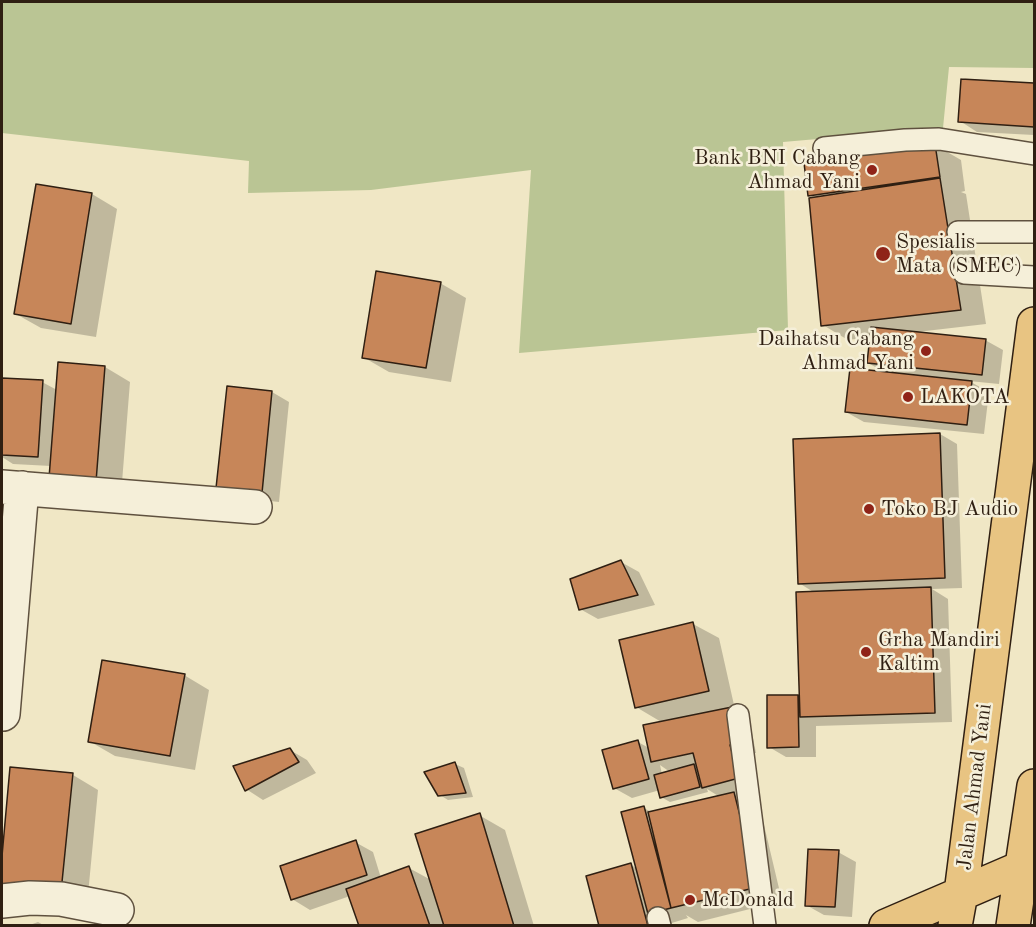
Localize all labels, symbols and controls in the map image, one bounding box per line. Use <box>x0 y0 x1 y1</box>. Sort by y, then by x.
place label: Bank BNI Cabang Ahmad Yani <box>694 145 860 195</box>
marker: Bank BNI Cabang Ahmad Yani <box>865 163 879 177</box>
place label: Spesialis Mata (SMEC) <box>896 229 1022 279</box>
marker: Spesialis Mata (SMEC) <box>874 245 892 263</box>
place label: Daihatsu Cabang Ahmad Yani <box>758 326 914 376</box>
marker: Daihatsu Cabang Ahmad Yani <box>919 344 933 358</box>
place label: LAKOTA <box>920 384 1009 410</box>
marker: LAKOTA <box>901 390 915 404</box>
place label: Toko BJ Audio <box>881 496 1018 522</box>
marker: Toko BJ Audio <box>862 502 876 516</box>
place label: Grha Mandiri Kaltim <box>878 627 1000 677</box>
marker: Grha Mandiri Kaltim <box>859 645 873 659</box>
street label: Jalan Ahmad Yani <box>952 702 998 872</box>
place label: McDonald <box>702 887 794 913</box>
marker: McDonald <box>683 893 697 907</box>

